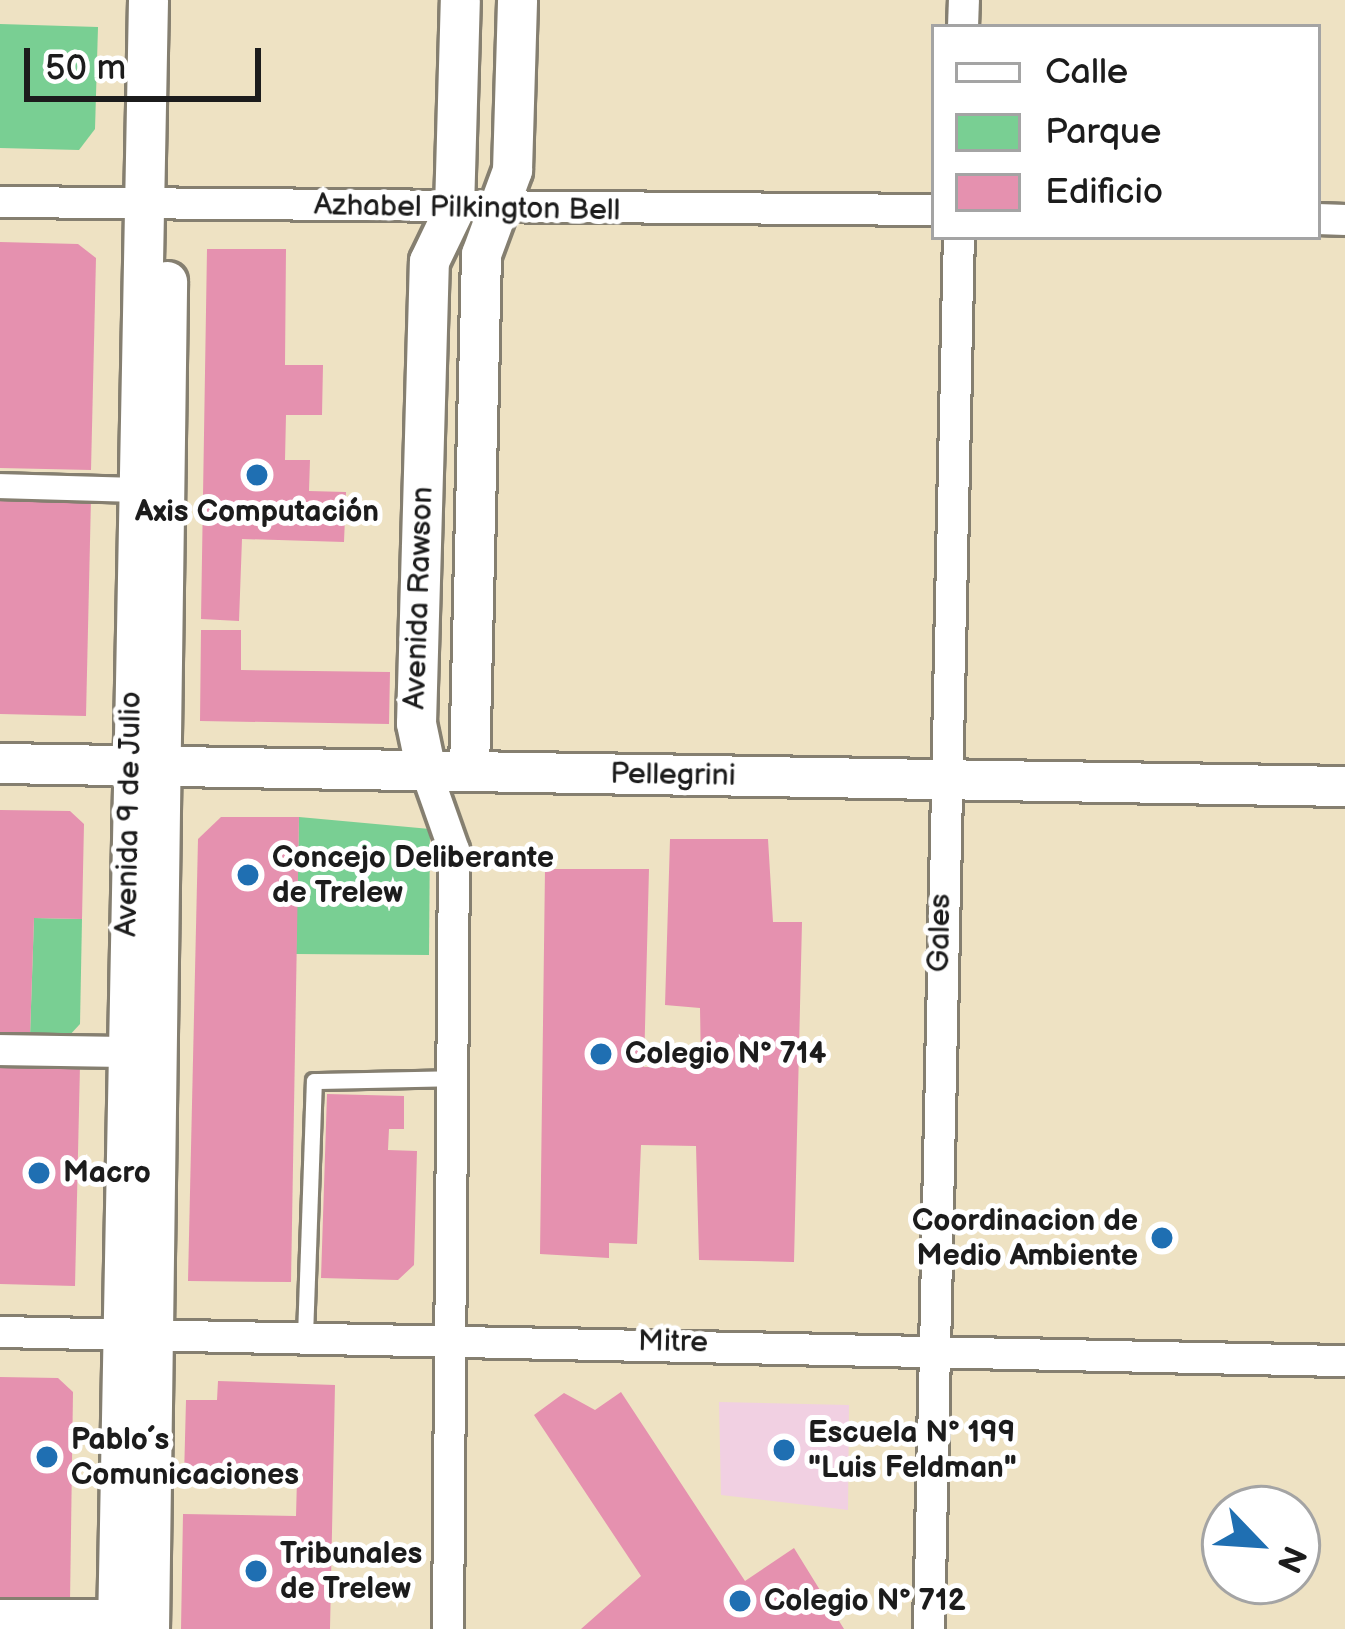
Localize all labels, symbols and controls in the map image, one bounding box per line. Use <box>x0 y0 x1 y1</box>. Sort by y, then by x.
scale bar <box>30 24 267 98</box>
legend <box>931 24 1321 240</box>
text: 50 m <box>45 47 126 90</box>
text: Calle <box>1045 51 1128 94</box>
text: Parque <box>1045 111 1161 154</box>
text: Edificio <box>1045 171 1163 214</box>
street label: Azhabel Pilkington Bell <box>314 187 620 229</box>
marker: Axis Computación <box>244 462 270 488</box>
street label: Avenida Rawson <box>397 486 441 710</box>
place label: Axis Computación <box>135 494 379 530</box>
street label: Avenida 9 de Julio <box>109 690 149 938</box>
street label: Pellegrini <box>610 756 736 794</box>
place label: Concejo Deliberante de Trelew <box>272 840 554 910</box>
marker: Concejo Deliberante de Trelew <box>235 862 261 888</box>
street label: Gales <box>921 893 959 973</box>
place label: Colegio N° 714 <box>625 1036 826 1072</box>
marker: Colegio N° 714 <box>588 1041 614 1067</box>
place label: Macro <box>63 1155 151 1191</box>
marker: Macro <box>26 1160 52 1186</box>
place label: Coordinacion de Medio Ambiente <box>912 1203 1138 1274</box>
marker: Coordinacion de Medio Ambiente <box>1149 1225 1175 1251</box>
street label: Mitre <box>638 1323 708 1361</box>
place label: Escuela N° 199 "Luis Feldman" <box>808 1415 1017 1486</box>
place label: Pablo´s Comunicaciones <box>71 1422 299 1492</box>
marker: Escuela N° 199 "Luis Feldman" <box>771 1437 797 1463</box>
marker: Pablo´s Comunicaciones <box>34 1444 60 1470</box>
north arrow <box>1201 1485 1321 1605</box>
place label: Tribunales de Trelew <box>280 1536 422 1606</box>
text: N <box>1268 1539 1314 1579</box>
marker: Tribunales de Trelew <box>243 1558 269 1584</box>
place label: Colegio N° 712 <box>764 1583 966 1619</box>
marker: Colegio N° 712 <box>727 1588 753 1614</box>

